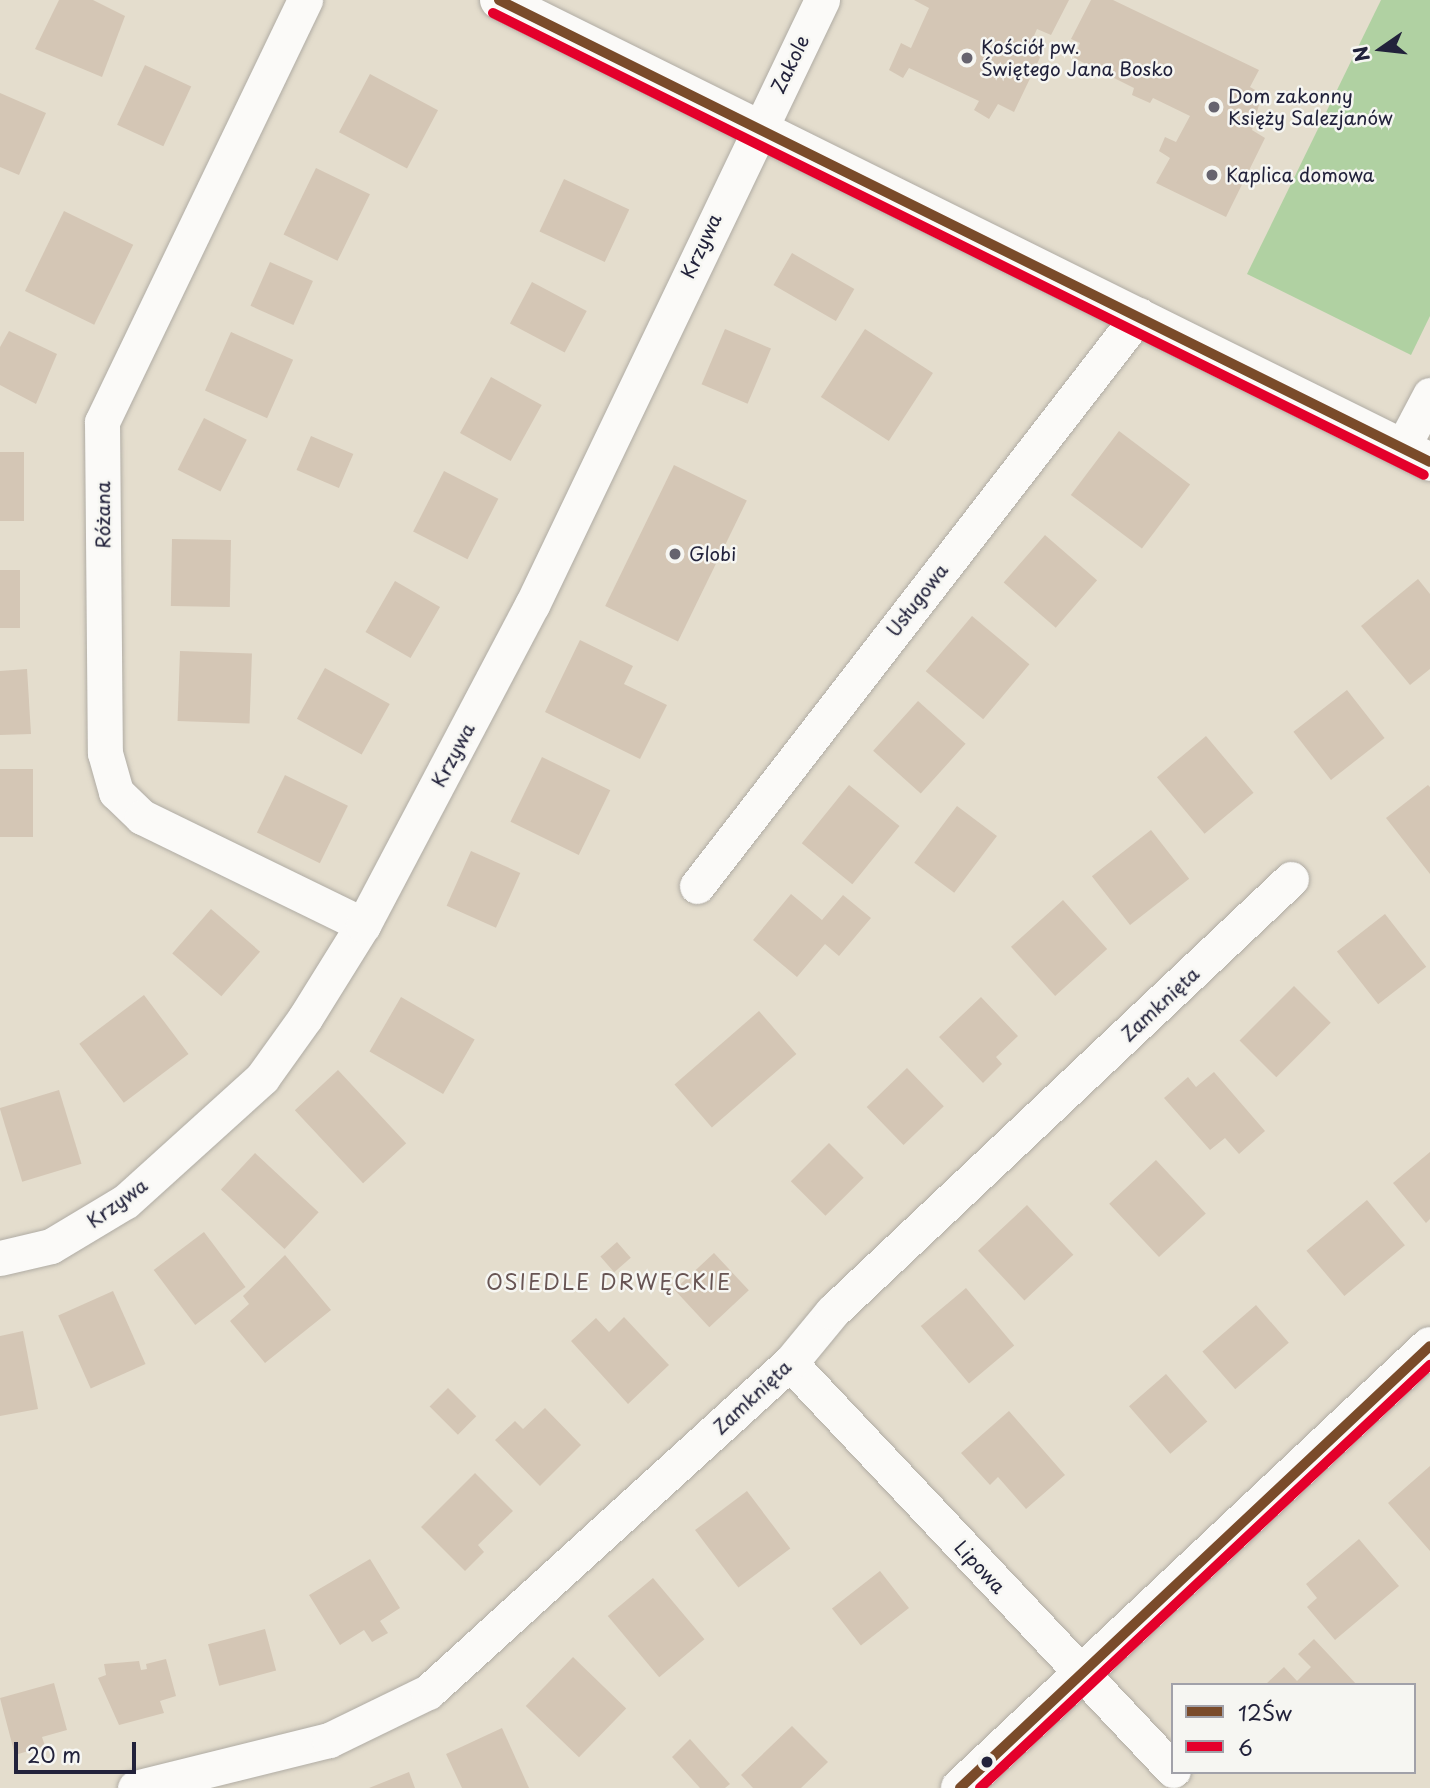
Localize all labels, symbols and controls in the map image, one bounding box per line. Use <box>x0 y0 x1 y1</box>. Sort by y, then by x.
north arrow <box>1346 14 1416 84</box>
street label: Zakole <box>766 31 814 97</box>
place label: Kościół pw. Świętego Jana Bosko <box>981 36 1173 80</box>
text: N <box>1345 43 1376 65</box>
marker: Kościół pw. Świętego Jana Bosko <box>959 50 975 66</box>
place label: Dom zakonny Księży Salezjanów <box>1228 85 1393 129</box>
marker: Dom zakonny Księży Salezjanów <box>1206 99 1222 115</box>
place label: Kaplica domowa <box>1226 164 1374 186</box>
marker: Kaplica domowa <box>1204 167 1220 183</box>
street label: Krzywa <box>676 210 726 282</box>
street label: Różana <box>92 481 114 549</box>
place label: Globi <box>689 543 736 565</box>
marker: Globi <box>667 546 683 562</box>
street label: Usługowa <box>881 559 953 641</box>
street label: Krzywa <box>427 719 479 791</box>
street label: Zamknięta <box>1116 962 1204 1046</box>
street label: Krzywa <box>82 1173 152 1233</box>
district label: OSIEDLE DRWĘCKIE <box>488 1268 730 1294</box>
street label: Zamknięta <box>708 1355 796 1439</box>
street label: Lipowa <box>950 1536 1010 1598</box>
legend <box>1171 1683 1416 1774</box>
text: 12Św <box>1238 1696 1292 1728</box>
scale bar <box>18 1728 140 1772</box>
text: 6 <box>1238 1731 1253 1763</box>
text: 20 m <box>27 1738 81 1770</box>
unlabelled marker <box>980 1755 994 1769</box>

